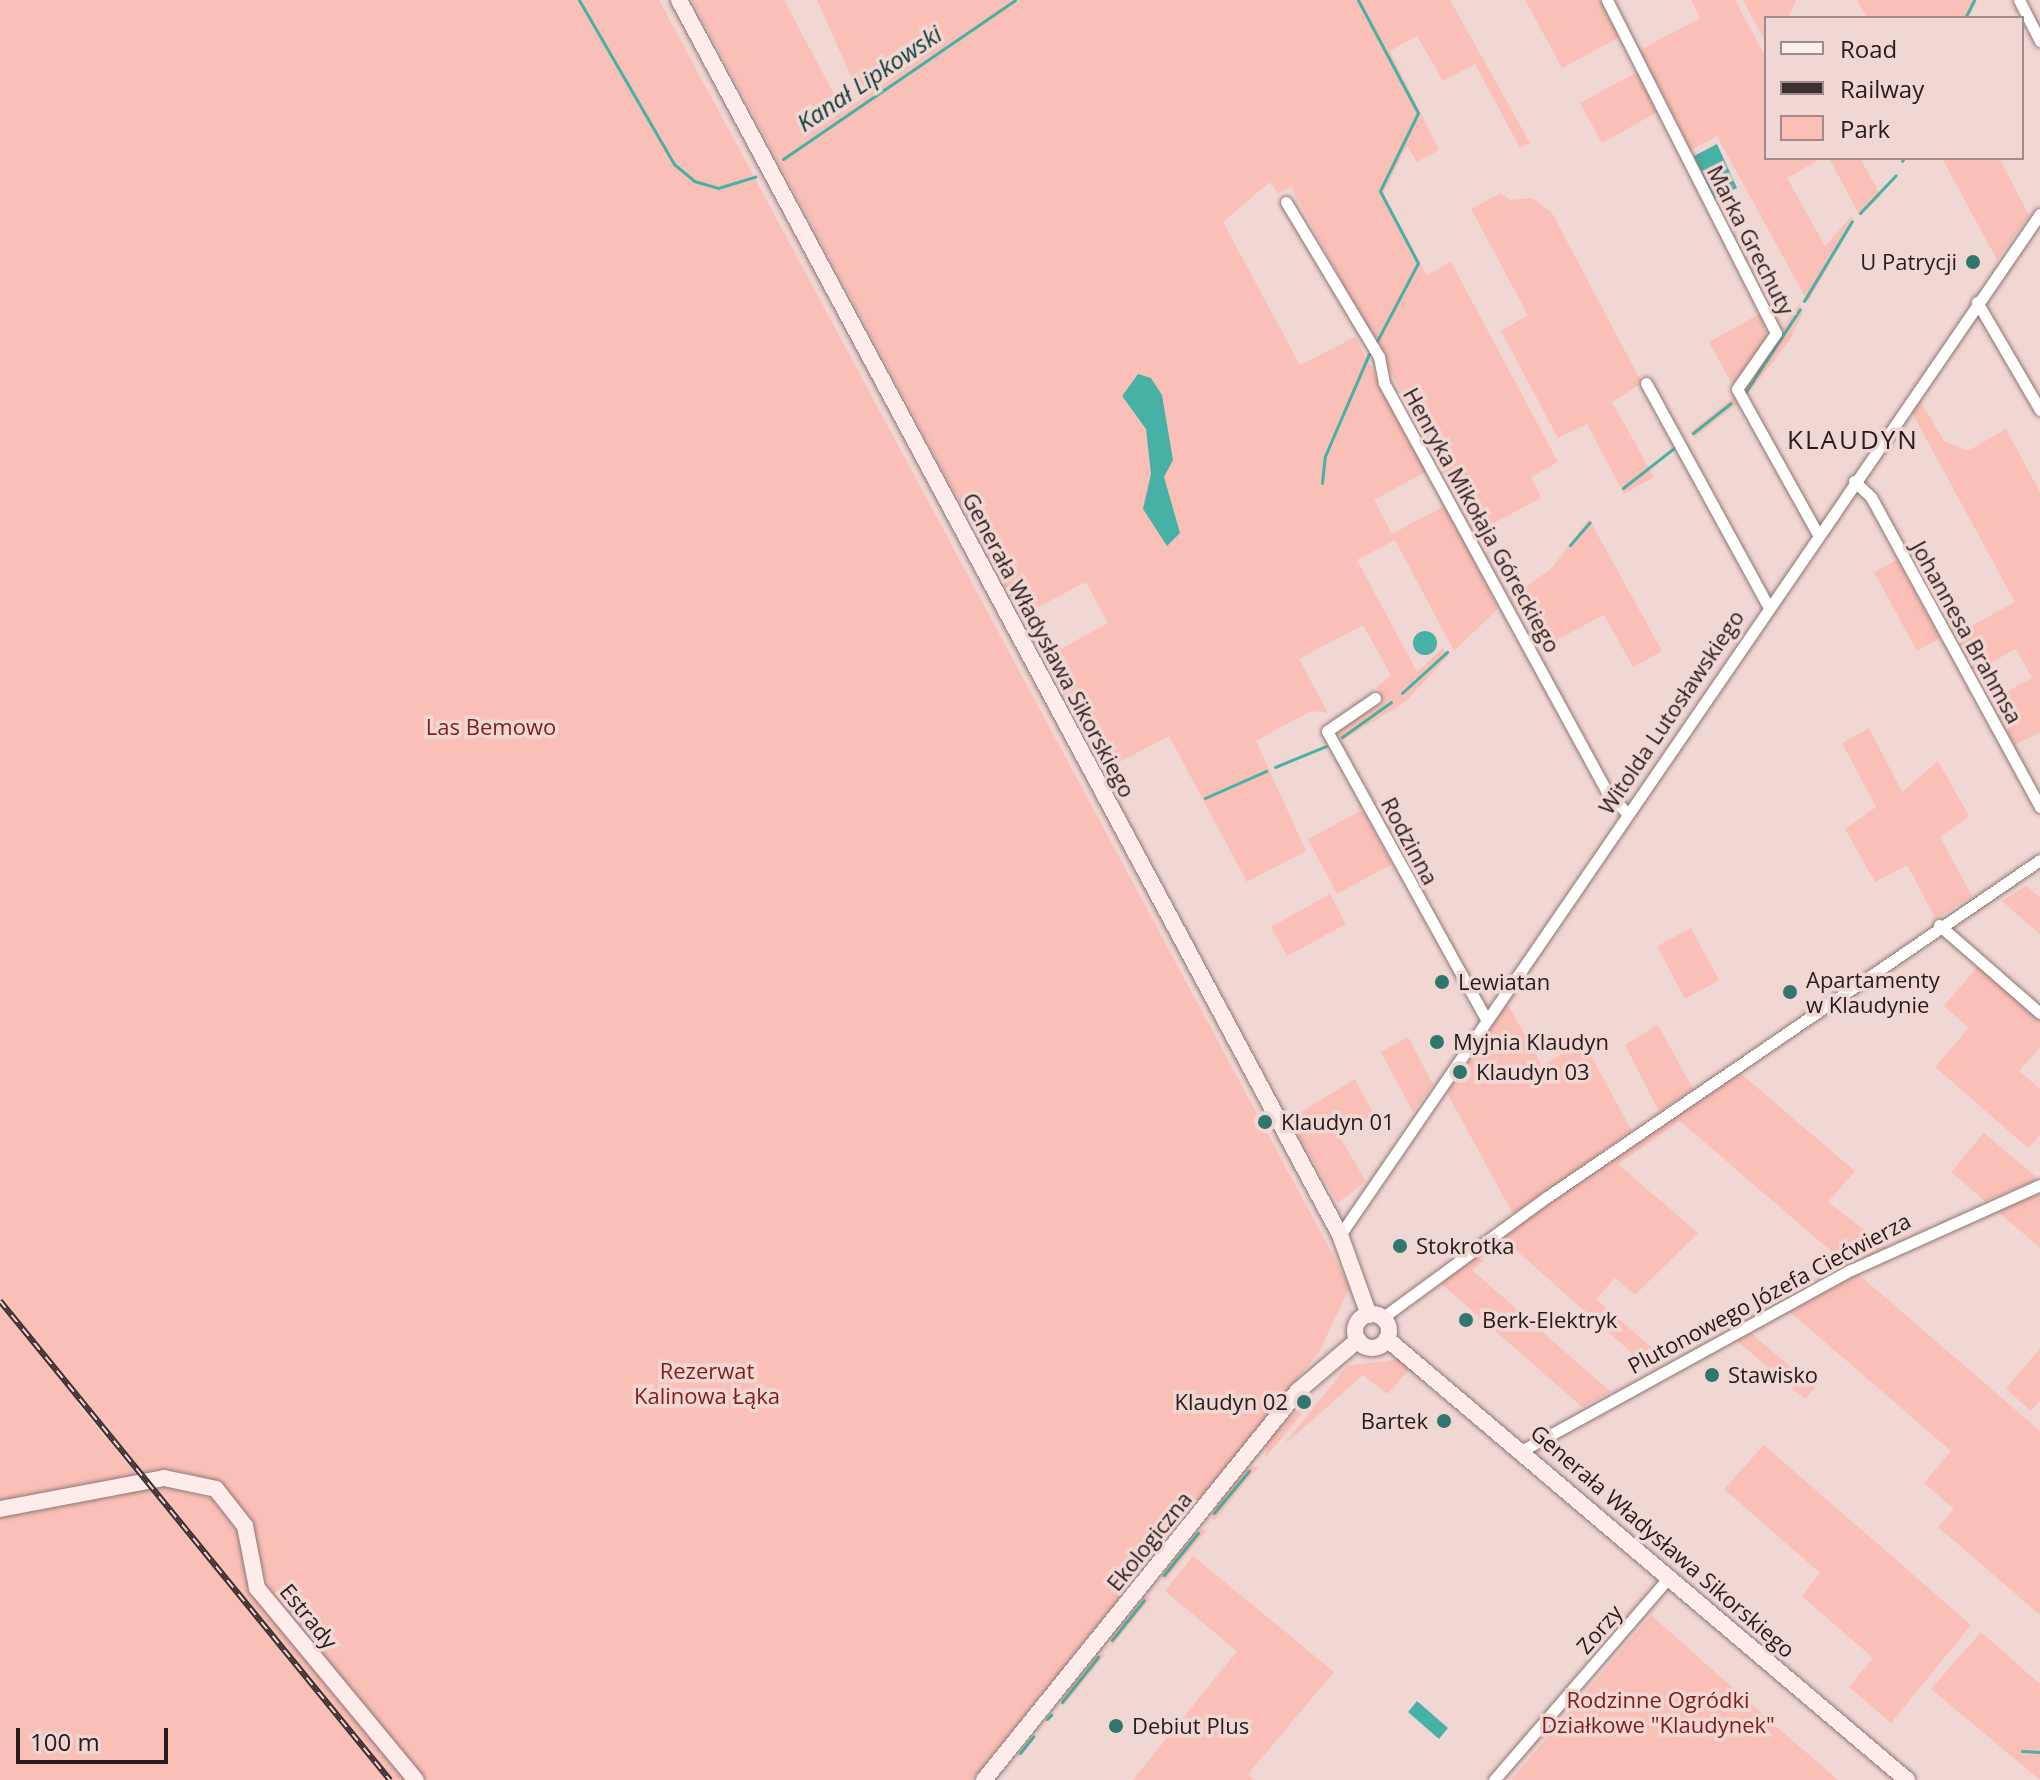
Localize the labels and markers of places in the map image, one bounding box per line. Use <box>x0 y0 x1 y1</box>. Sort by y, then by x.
place label: U Patrycji <box>1860 249 1957 275</box>
marker: U Patrycji <box>1964 253 1982 271</box>
place label: Apartamenty w Klaudynie <box>1806 966 1940 1018</box>
place label: Lewiatan <box>1458 969 1550 995</box>
marker: Lewiatan <box>1433 973 1451 991</box>
marker: Apartamenty w Klaudynie <box>1781 983 1799 1001</box>
place label: Myjnia Klaudyn <box>1453 1029 1609 1055</box>
marker: Myjnia Klaudyn <box>1428 1033 1446 1051</box>
place label: Klaudyn 03 <box>1476 1059 1590 1085</box>
marker: Klaudyn 03 <box>1451 1063 1469 1081</box>
place label: Klaudyn 01 <box>1281 1109 1395 1135</box>
marker: Klaudyn 01 <box>1256 1113 1274 1131</box>
place label: Stokrotka <box>1416 1233 1515 1259</box>
marker: Stokrotka <box>1391 1237 1409 1255</box>
place label: Berk-Elektryk <box>1482 1307 1617 1333</box>
marker: Berk-Elektryk <box>1457 1311 1475 1329</box>
place label: Stawisko <box>1728 1362 1818 1388</box>
marker: Stawisko <box>1703 1366 1721 1384</box>
place label: Klaudyn 02 <box>1174 1389 1288 1415</box>
marker: Klaudyn 02 <box>1295 1393 1313 1411</box>
place label: Bartek <box>1361 1408 1428 1434</box>
marker: Bartek <box>1435 1412 1453 1430</box>
place label: Debiut Plus <box>1132 1713 1249 1739</box>
marker: Debiut Plus <box>1107 1717 1125 1735</box>

